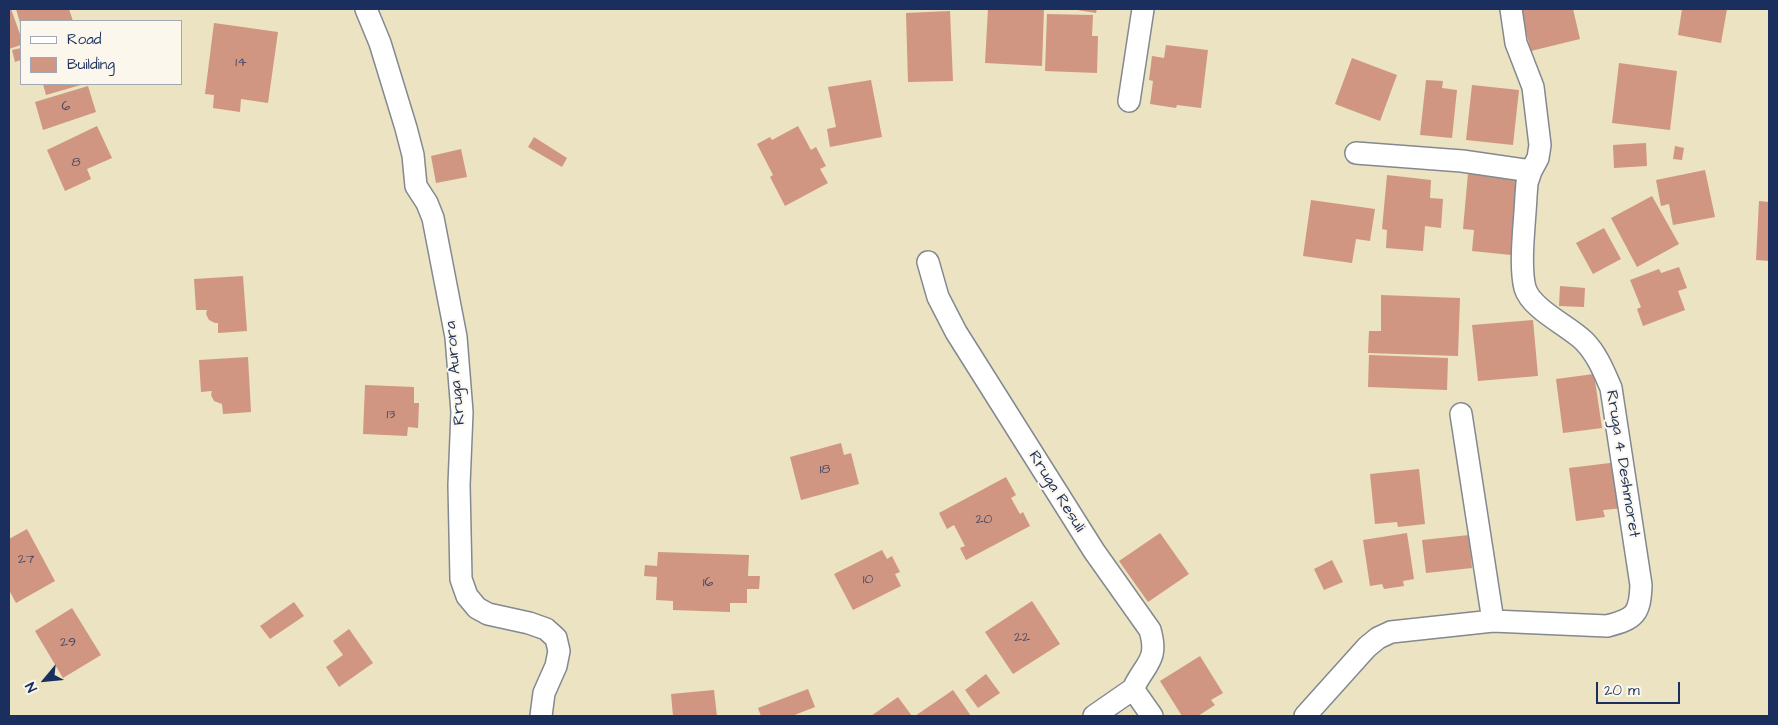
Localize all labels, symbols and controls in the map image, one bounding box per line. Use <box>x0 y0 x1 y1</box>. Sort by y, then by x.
legend <box>20 20 182 85</box>
text: Road <box>67 29 101 50</box>
text: Building <box>67 54 115 75</box>
house number: 14 <box>235 55 247 71</box>
house number: 6 <box>62 99 70 115</box>
house number: 8 <box>71 155 81 171</box>
street label: Rruga Aurora <box>442 320 470 426</box>
street label: Rruga 4 Deshmoret <box>1601 389 1643 539</box>
house number: 13 <box>387 407 395 423</box>
street label: Rruga Resuli <box>1023 448 1089 536</box>
house number: 18 <box>820 462 830 478</box>
house number: 20 <box>976 512 992 528</box>
house number: 27 <box>18 552 34 568</box>
house number: 10 <box>863 572 873 588</box>
house number: 16 <box>703 575 713 591</box>
house number: 22 <box>1014 630 1030 646</box>
house number: 29 <box>60 635 76 651</box>
north arrow <box>20 655 70 705</box>
scale bar <box>1598 672 1682 704</box>
text: N <box>21 678 43 696</box>
text: 20 m <box>1604 680 1640 701</box>

